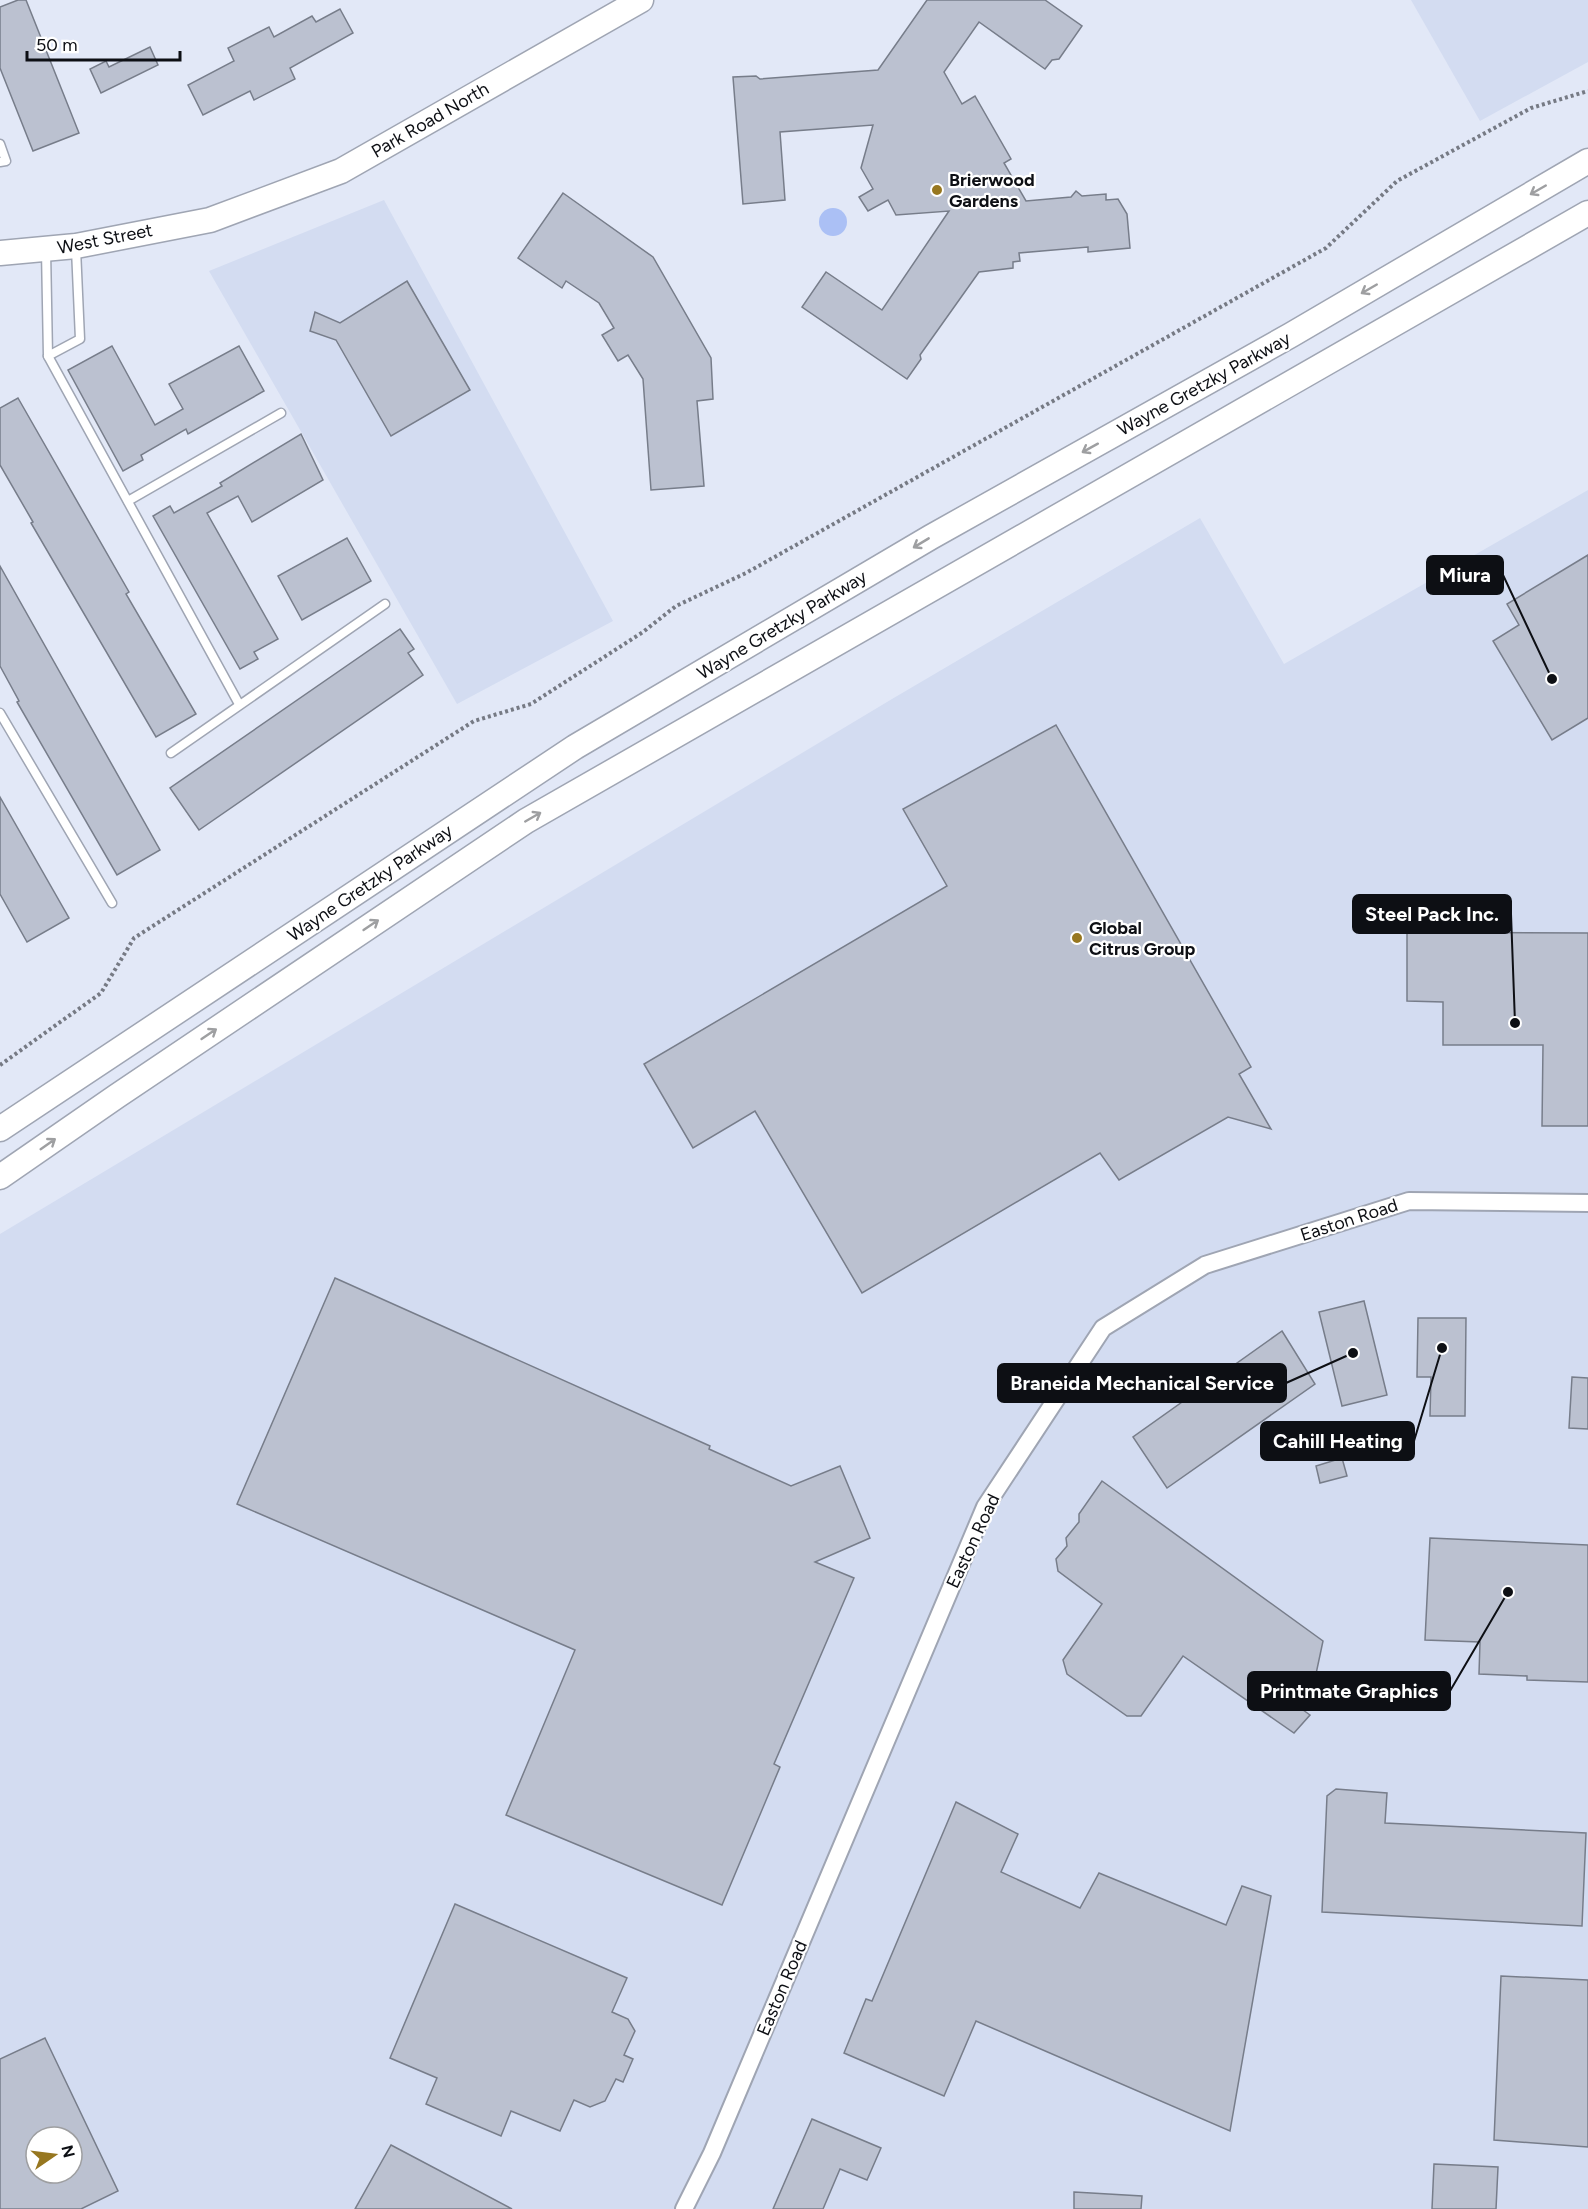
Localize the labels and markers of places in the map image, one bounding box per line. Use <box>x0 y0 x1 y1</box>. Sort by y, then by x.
place label: Brierwood Gardens <box>949 169 1035 212</box>
marker: Brierwood Gardens <box>930 183 944 197</box>
callout: Miura <box>1427 556 1503 594</box>
callout: Steel Pack Inc. <box>1353 895 1511 933</box>
place label: Global Citrus Group <box>1089 917 1196 960</box>
marker: Global Citrus Group <box>1070 931 1084 945</box>
callout: Braneida Mechanical Service <box>998 1364 1286 1402</box>
callout: Cahill Heating <box>1261 1422 1414 1460</box>
callout: Printmate Graphics <box>1248 1672 1450 1710</box>

